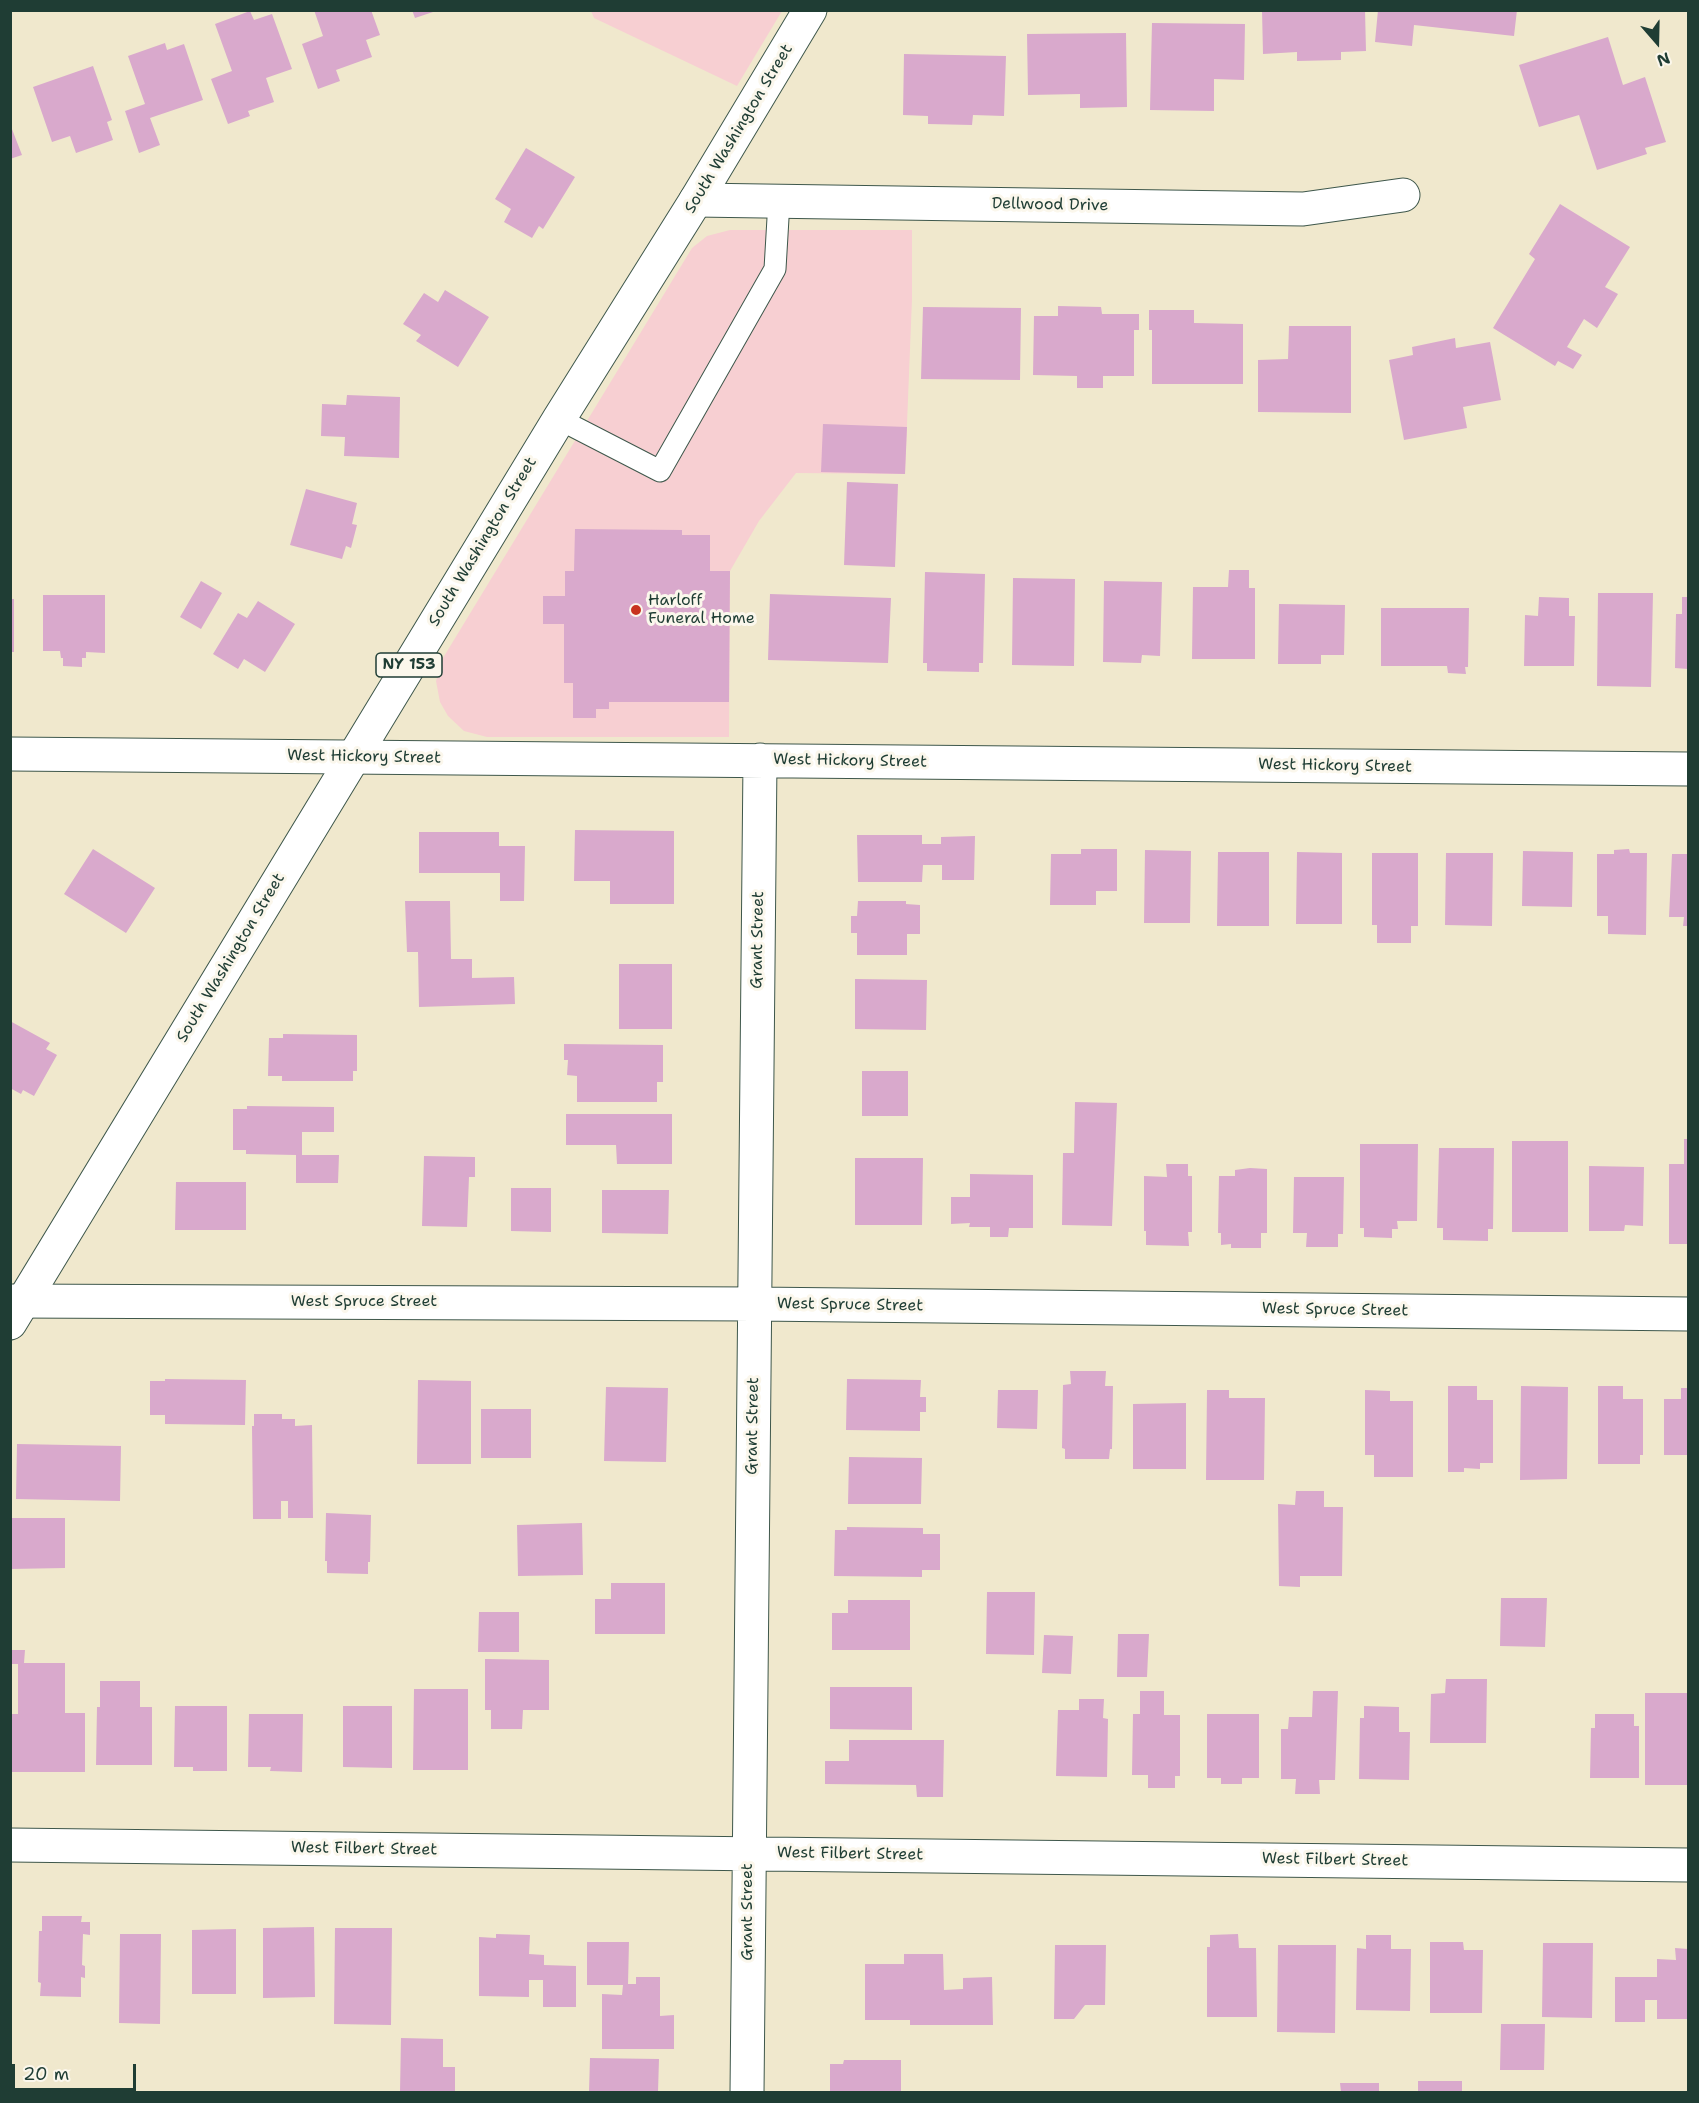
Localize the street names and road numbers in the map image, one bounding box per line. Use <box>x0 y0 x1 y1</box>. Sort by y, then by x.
street label: South Washington Street <box>681 41 797 217</box>
street label: Dellwood Drive <box>992 194 1108 216</box>
street label: South Washington Street <box>425 454 541 630</box>
road number: NY 153 <box>376 653 442 677</box>
street label: West Hickory Street <box>287 746 441 768</box>
street label: West Hickory Street <box>773 750 927 772</box>
street label: West Hickory Street <box>1258 755 1412 777</box>
street label: South Washington Street <box>173 870 289 1046</box>
street label: Grant Street <box>748 891 768 989</box>
street label: West Spruce Street <box>291 1292 437 1312</box>
street label: West Spruce Street <box>777 1294 923 1316</box>
street label: West Spruce Street <box>1262 1299 1408 1321</box>
street label: Grant Street <box>743 1377 763 1475</box>
street label: West Filbert Street <box>291 1838 437 1860</box>
street label: West Filbert Street <box>777 1843 923 1865</box>
street label: West Filbert Street <box>1262 1849 1408 1871</box>
street label: Grant Street <box>738 1863 758 1961</box>

